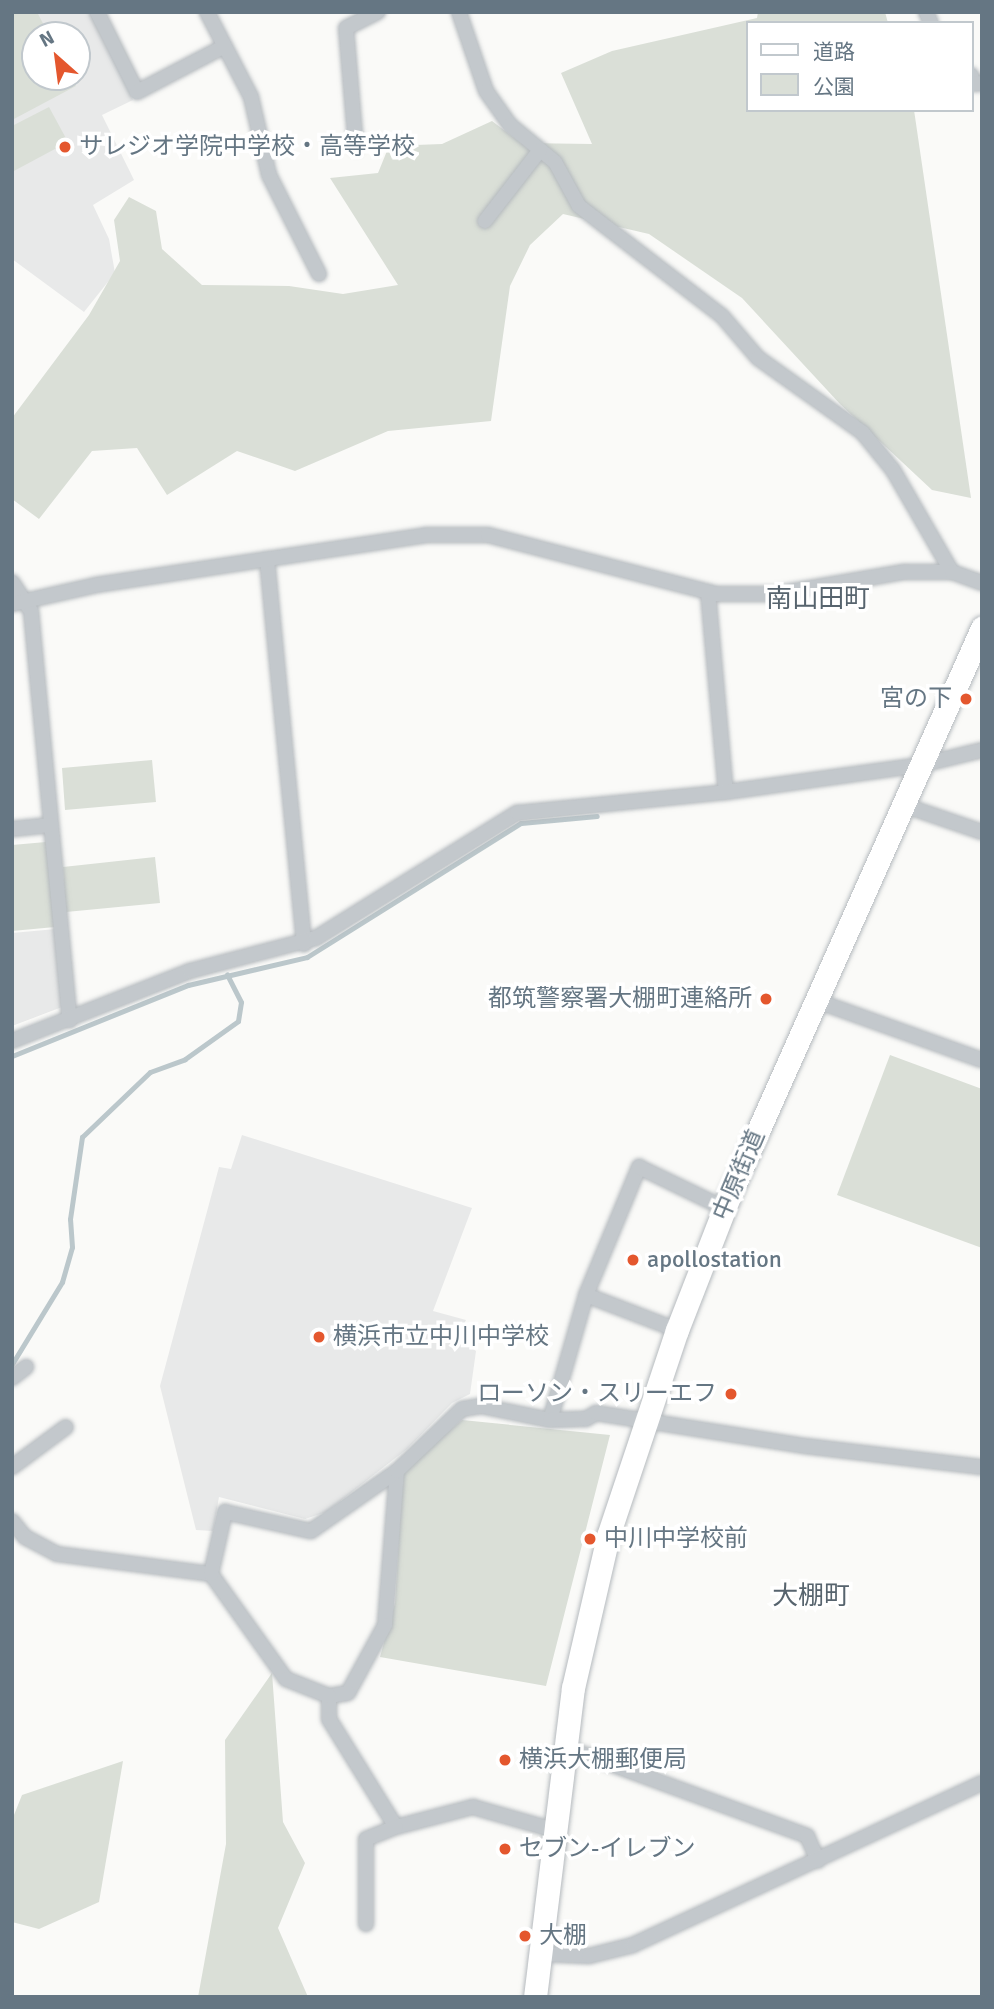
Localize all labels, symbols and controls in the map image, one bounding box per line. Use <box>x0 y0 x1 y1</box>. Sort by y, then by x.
north arrow <box>21 21 91 91</box>
legend <box>746 21 973 112</box>
text: N <box>36 26 59 53</box>
text: 道路 <box>813 39 855 65</box>
text: 公園 <box>813 74 855 100</box>
place label: サレジオ学院中学校・高等学校 <box>79 133 415 161</box>
marker: サレジオ学院中学校・高等学校 <box>57 139 73 155</box>
district label: 南山田町 <box>766 584 870 616</box>
place label: 宮の下 <box>880 685 952 713</box>
marker: 宮の下 <box>958 691 974 707</box>
place label: 都筑警察署大棚町連絡所 <box>488 985 752 1013</box>
marker: 都筑警察署大棚町連絡所 <box>758 991 774 1007</box>
street label: 中原街道 <box>707 1125 771 1225</box>
place label: apollostation <box>647 1246 782 1274</box>
marker: apollostation <box>625 1252 641 1268</box>
place label: 横浜市立中川中学校 <box>333 1323 549 1351</box>
marker: 横浜市立中川中学校 <box>311 1329 327 1345</box>
place label: ローソン・スリーエフ <box>477 1380 717 1408</box>
marker: ローソン・スリーエフ <box>723 1386 739 1402</box>
place label: 中川中学校前 <box>604 1525 748 1553</box>
marker: 中川中学校前 <box>582 1531 598 1547</box>
district label: 大棚町 <box>772 1581 850 1613</box>
place label: 横浜大棚郵便局 <box>519 1746 687 1774</box>
marker: 横浜大棚郵便局 <box>497 1752 513 1768</box>
place label: セブン-イレブン <box>519 1835 695 1863</box>
marker: セブン-イレブン <box>497 1841 513 1857</box>
place label: 大棚 <box>539 1922 587 1950</box>
marker: 大棚 <box>517 1928 533 1944</box>

